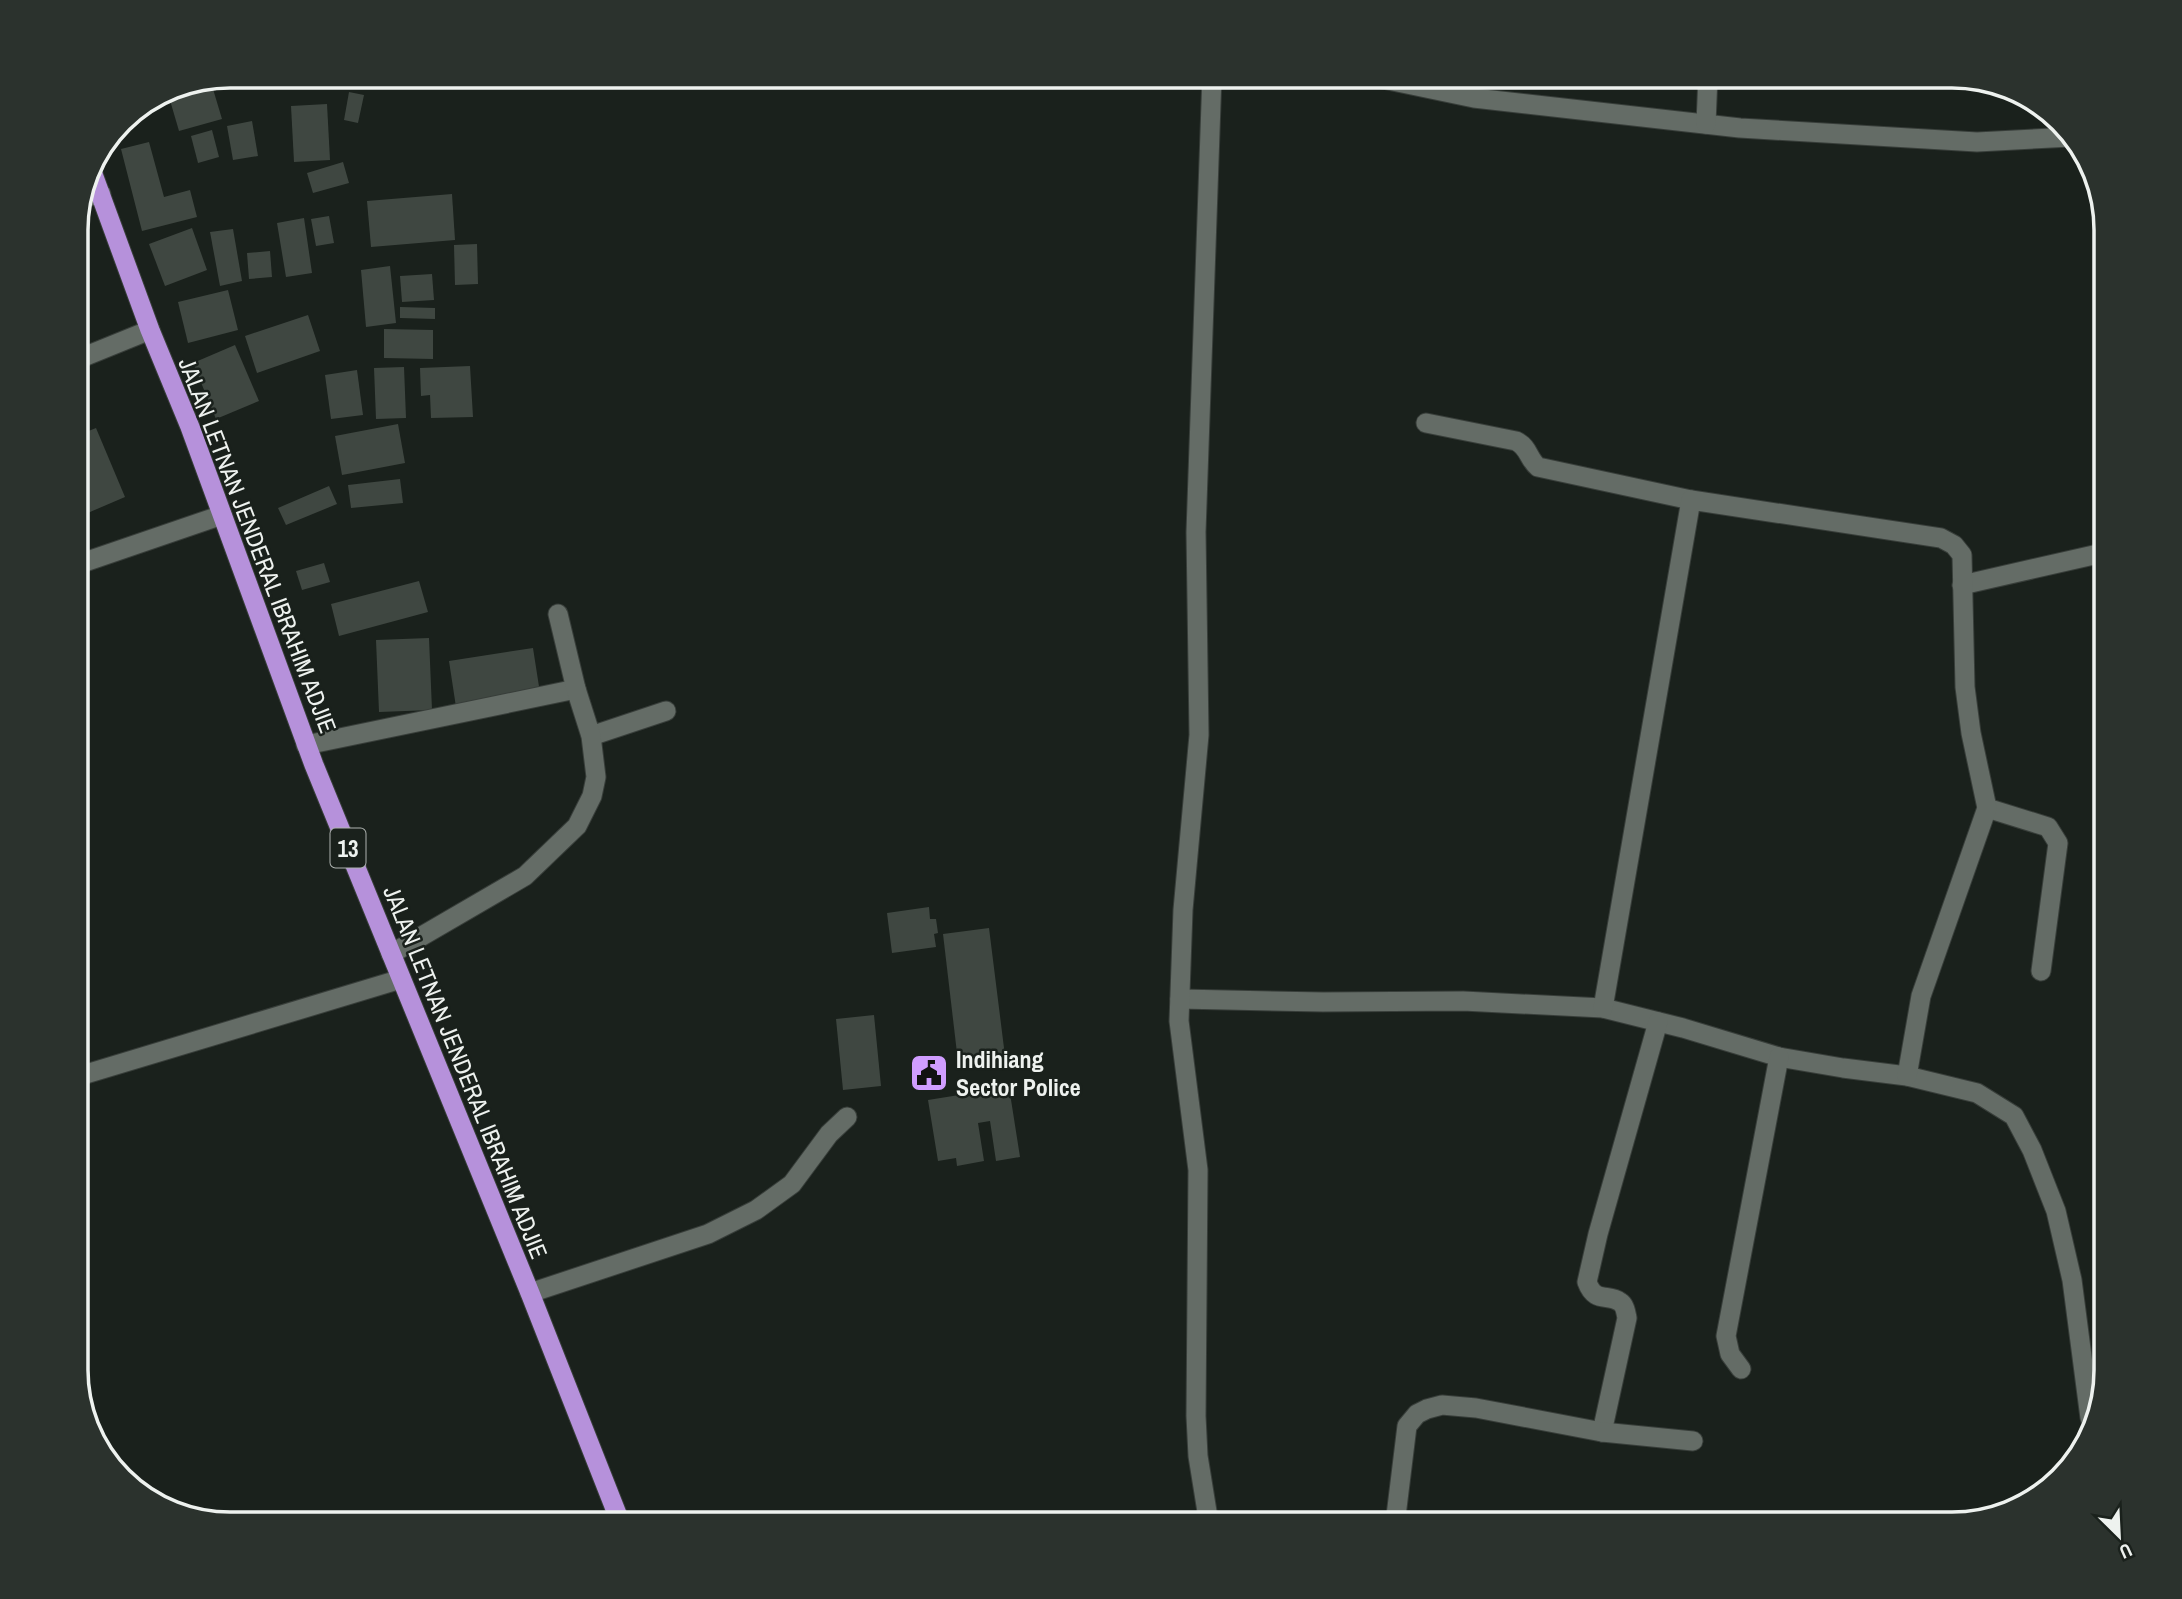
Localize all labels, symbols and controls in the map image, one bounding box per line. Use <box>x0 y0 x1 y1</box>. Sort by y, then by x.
street label: JALAN LETNAN JENDERAL IBRAHIM ADJIE <box>171 353 345 737</box>
road number: 13 <box>330 828 366 868</box>
street label: JALAN LETNAN JENDERAL IBRAHIM ADJIE <box>376 881 556 1263</box>
place label: Indihiang Sector Police <box>956 1043 1081 1103</box>
public building icon: Indihiang Sector Police <box>908 1052 950 1094</box>
north arrow <box>2084 1501 2154 1571</box>
text: U <box>2115 1537 2136 1566</box>

